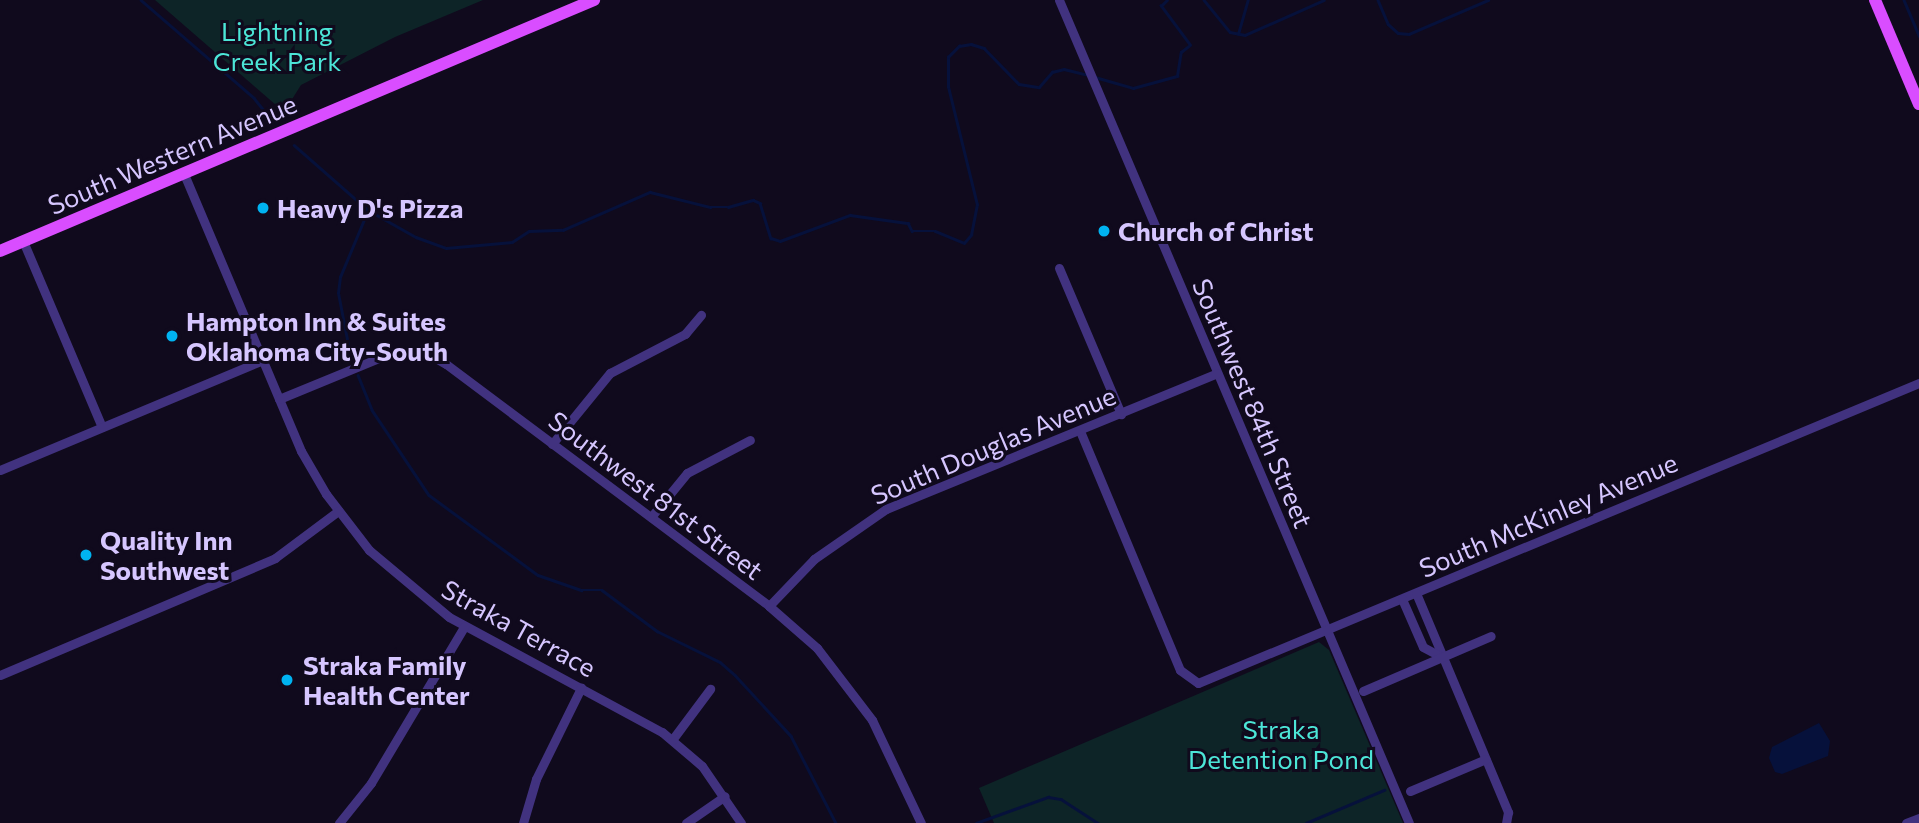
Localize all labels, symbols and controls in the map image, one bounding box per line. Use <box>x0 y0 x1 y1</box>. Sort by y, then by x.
park label: Lightning Creek Park <box>213 15 341 76</box>
street label: South Western Avenue <box>43 87 301 221</box>
place label: Heavy D's Pizza <box>277 192 464 224</box>
marker: Heavy D's Pizza <box>255 200 271 216</box>
place label: Church of Christ <box>1118 215 1313 247</box>
marker: Church of Christ <box>1096 223 1112 239</box>
street label: Southwest 84th Street <box>1186 274 1320 532</box>
place label: Hampton Inn & Suites Oklahoma City-South <box>186 305 448 366</box>
marker: Hampton Inn & Suites Oklahoma City-South <box>164 328 180 344</box>
street label: South Douglas Avenue <box>866 379 1120 511</box>
street label: Southwest 81st Street <box>543 404 769 586</box>
street label: South McKinley Avenue <box>1414 446 1682 584</box>
place label: Quality Inn Southwest <box>100 524 233 586</box>
marker: Quality Inn Southwest <box>78 547 94 563</box>
street label: Straka Terrace <box>437 573 601 683</box>
place label: Straka Family Health Center <box>303 649 470 710</box>
marker: Straka Family Health Center <box>277 670 297 690</box>
park label: Straka Detention Pond <box>1188 713 1374 774</box>

